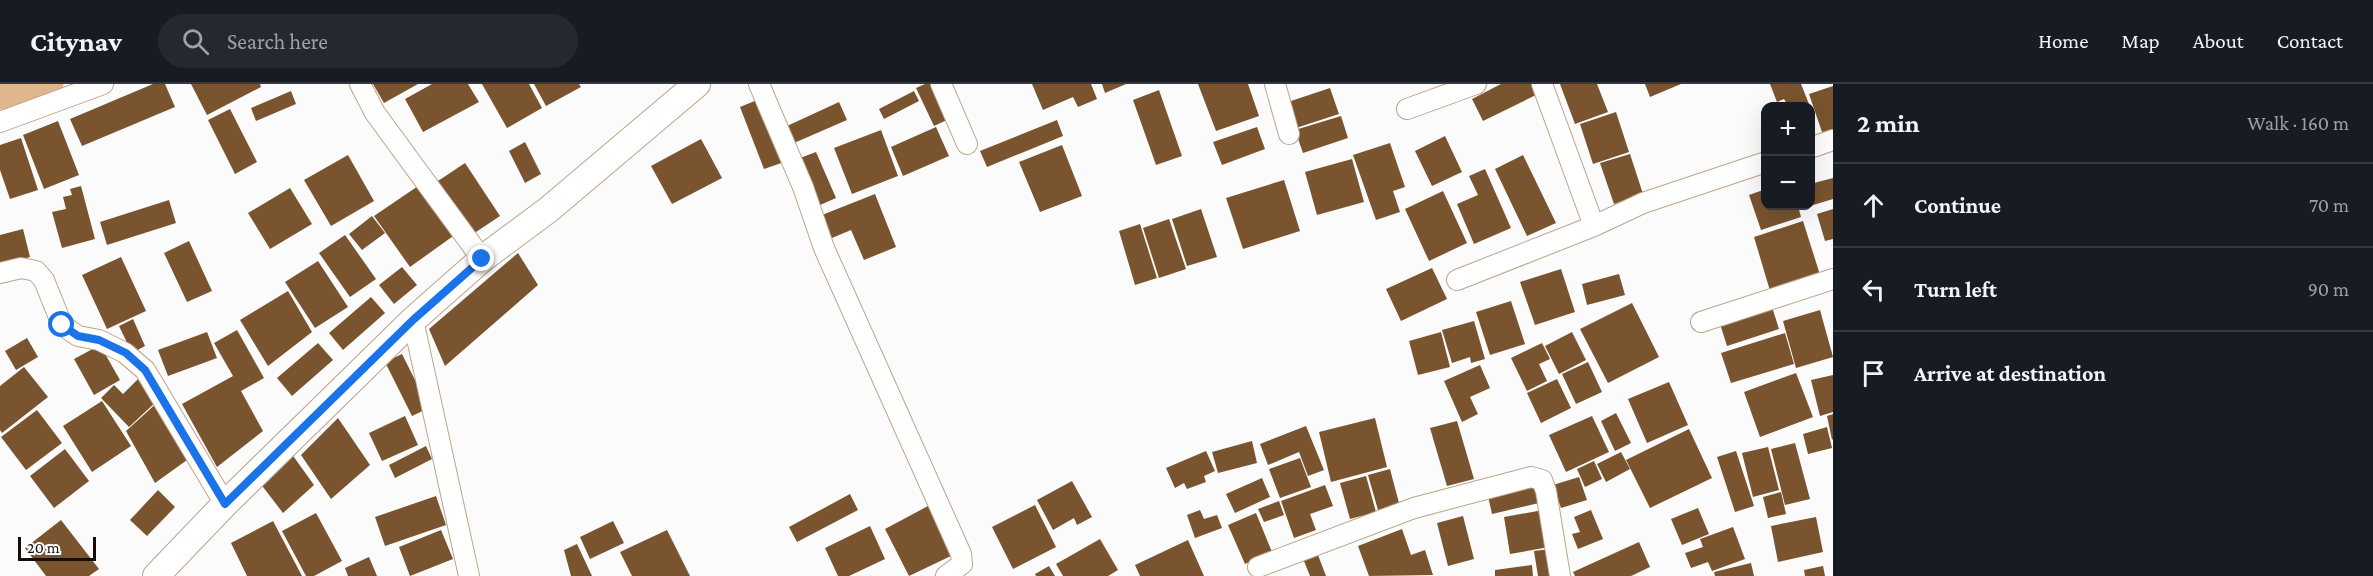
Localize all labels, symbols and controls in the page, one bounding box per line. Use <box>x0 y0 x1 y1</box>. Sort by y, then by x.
search box <box>158 14 578 68</box>
icon: search <box>179 25 212 58</box>
text: Citynav <box>30 26 122 57</box>
text: Search here <box>227 29 328 54</box>
text: Home <box>2038 29 2088 53</box>
text: Map <box>2121 29 2160 53</box>
text: About <box>2193 29 2244 53</box>
text: Contact <box>2277 29 2343 53</box>
map controls <box>1761 102 1815 210</box>
button: + <box>1761 102 1815 156</box>
text: 2 min <box>1857 109 1920 138</box>
text: Walk · 160 m <box>2247 112 2349 134</box>
button: − <box>1761 156 1815 210</box>
icon: ahead <box>1857 189 1890 222</box>
text: Continue <box>1914 193 2001 218</box>
text: 70 m <box>2309 194 2349 216</box>
route end <box>468 245 494 271</box>
icon: left <box>1857 273 1890 306</box>
text: Turn left <box>1914 277 1997 302</box>
text: 90 m <box>2308 278 2349 300</box>
route start <box>48 311 74 337</box>
icon: arrive <box>1857 357 1890 390</box>
text: Arrive at destination <box>1914 361 2106 386</box>
scale bar <box>18 534 96 562</box>
text: 20 m <box>27 539 60 556</box>

